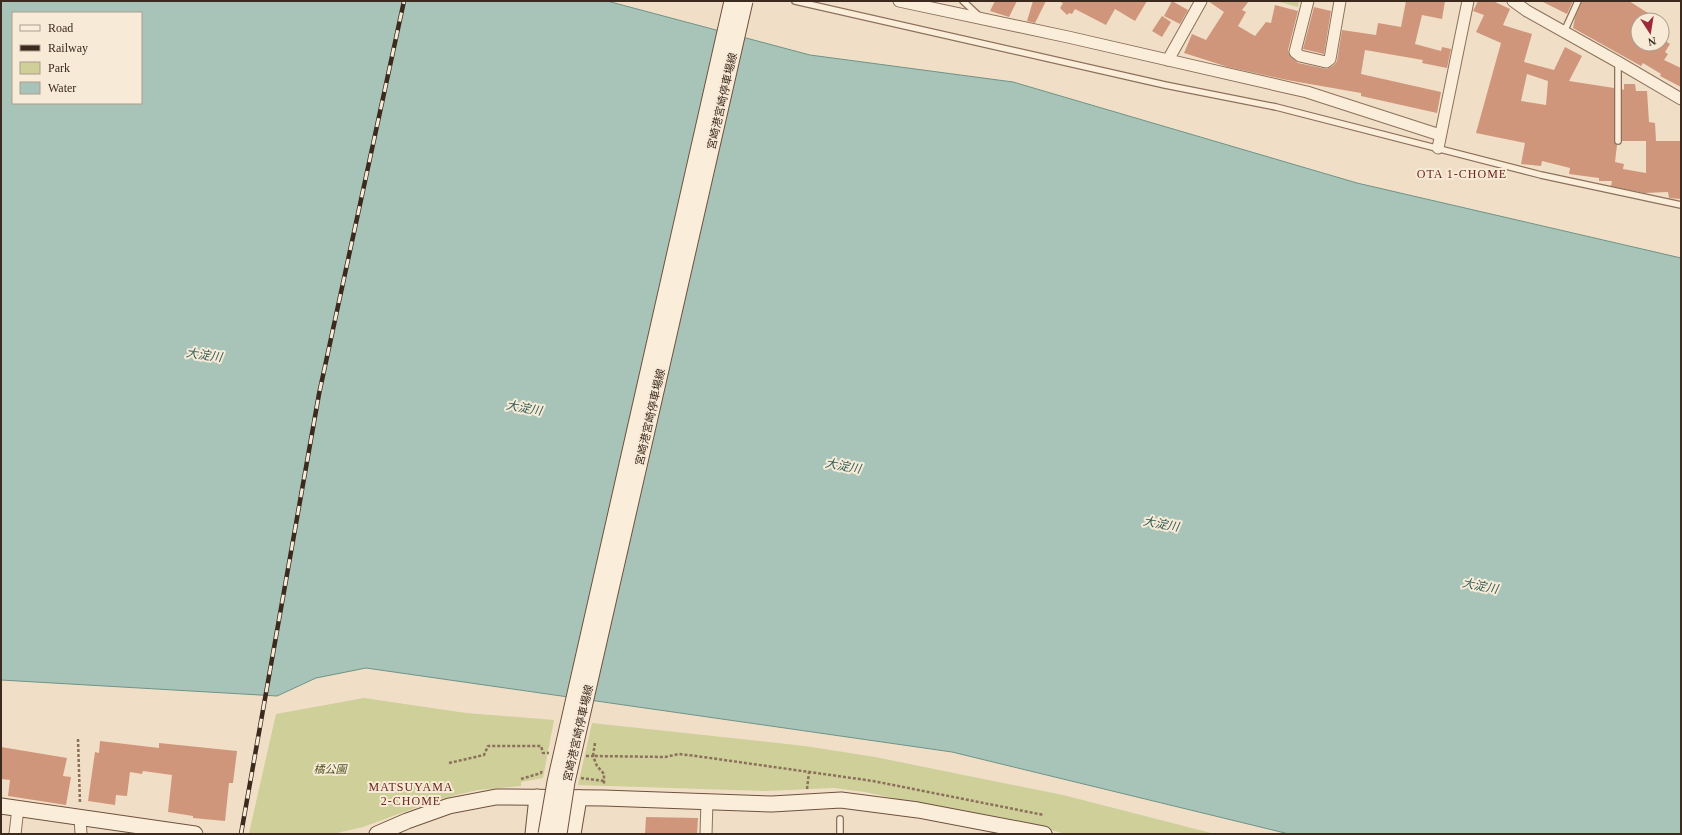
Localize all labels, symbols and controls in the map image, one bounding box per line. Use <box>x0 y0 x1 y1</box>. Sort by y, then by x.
legend <box>12 12 142 104</box>
north arrow <box>1630 12 1670 52</box>
text: Road <box>48 21 73 35</box>
text: N <box>1647 35 1657 48</box>
text: Railway <box>48 41 88 55</box>
street label: 宮崎港宮崎停車場線 <box>705 51 739 151</box>
text: Park <box>48 61 70 75</box>
text: Water <box>48 81 76 95</box>
district label: OTA 1-CHOME <box>1417 167 1507 181</box>
water label: 大淀川 <box>185 346 225 365</box>
street label: 宮崎港宮崎停車場線 <box>633 367 667 467</box>
water label: 大淀川 <box>505 398 545 418</box>
water label: 大淀川 <box>824 456 864 476</box>
water label: 大淀川 <box>1142 514 1182 534</box>
water label: 大淀川 <box>1461 576 1501 597</box>
street label: 宮崎港宮崎停車場線 <box>561 683 595 783</box>
park label: 橘公園 <box>314 763 348 775</box>
district label: MATSUYAMA 2-CHOME <box>368 780 454 808</box>

